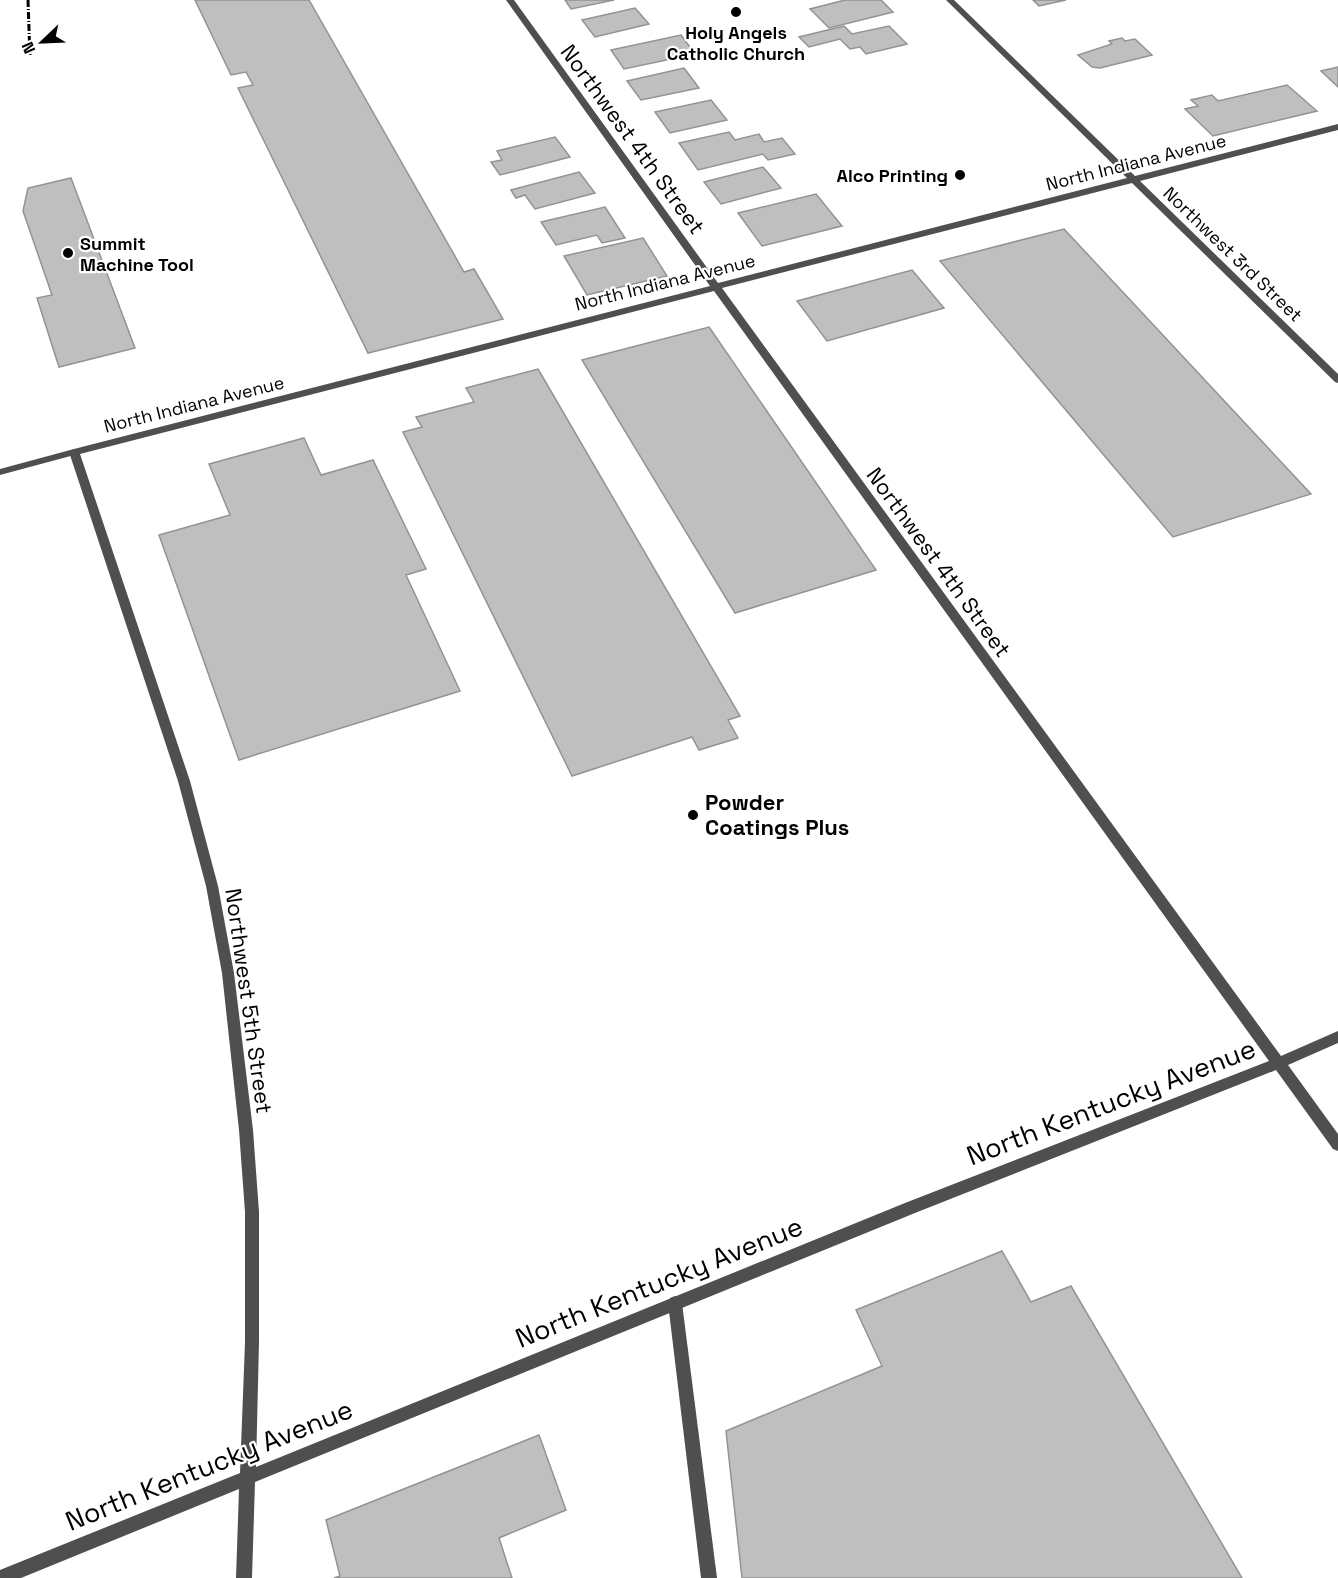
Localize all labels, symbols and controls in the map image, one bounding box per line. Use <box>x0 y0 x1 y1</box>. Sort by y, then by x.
marker: Holy Angels Catholic Church <box>729 5 743 19</box>
north arrow <box>12 12 72 72</box>
place label: Holy Angels Catholic Church <box>667 21 805 65</box>
text: N <box>17 39 40 57</box>
street label: Northwest 4th Street <box>555 39 711 239</box>
street label: North Indiana Avenue <box>1044 128 1228 196</box>
place label: Alco Printing <box>836 164 948 187</box>
marker: Alco Printing <box>953 168 967 182</box>
street label: Northwest 3rd Street <box>1159 182 1307 326</box>
place label: Summit Machine Tool <box>80 232 194 276</box>
marker: Summit Machine Tool <box>61 246 75 260</box>
street label: North Indiana Avenue <box>573 248 757 316</box>
street label: North Indiana Avenue <box>102 370 286 438</box>
street label: Northwest 4th Street <box>861 462 1017 662</box>
place label: Powder Coatings Plus <box>705 788 849 841</box>
marker: Powder Coatings Plus <box>686 808 700 822</box>
street label: Northwest 5th Street <box>219 887 279 1115</box>
street label: North Kentucky Avenue <box>961 1031 1261 1173</box>
street label: North Kentucky Avenue <box>510 1208 808 1356</box>
street label: North Kentucky Avenue <box>60 1391 358 1539</box>

